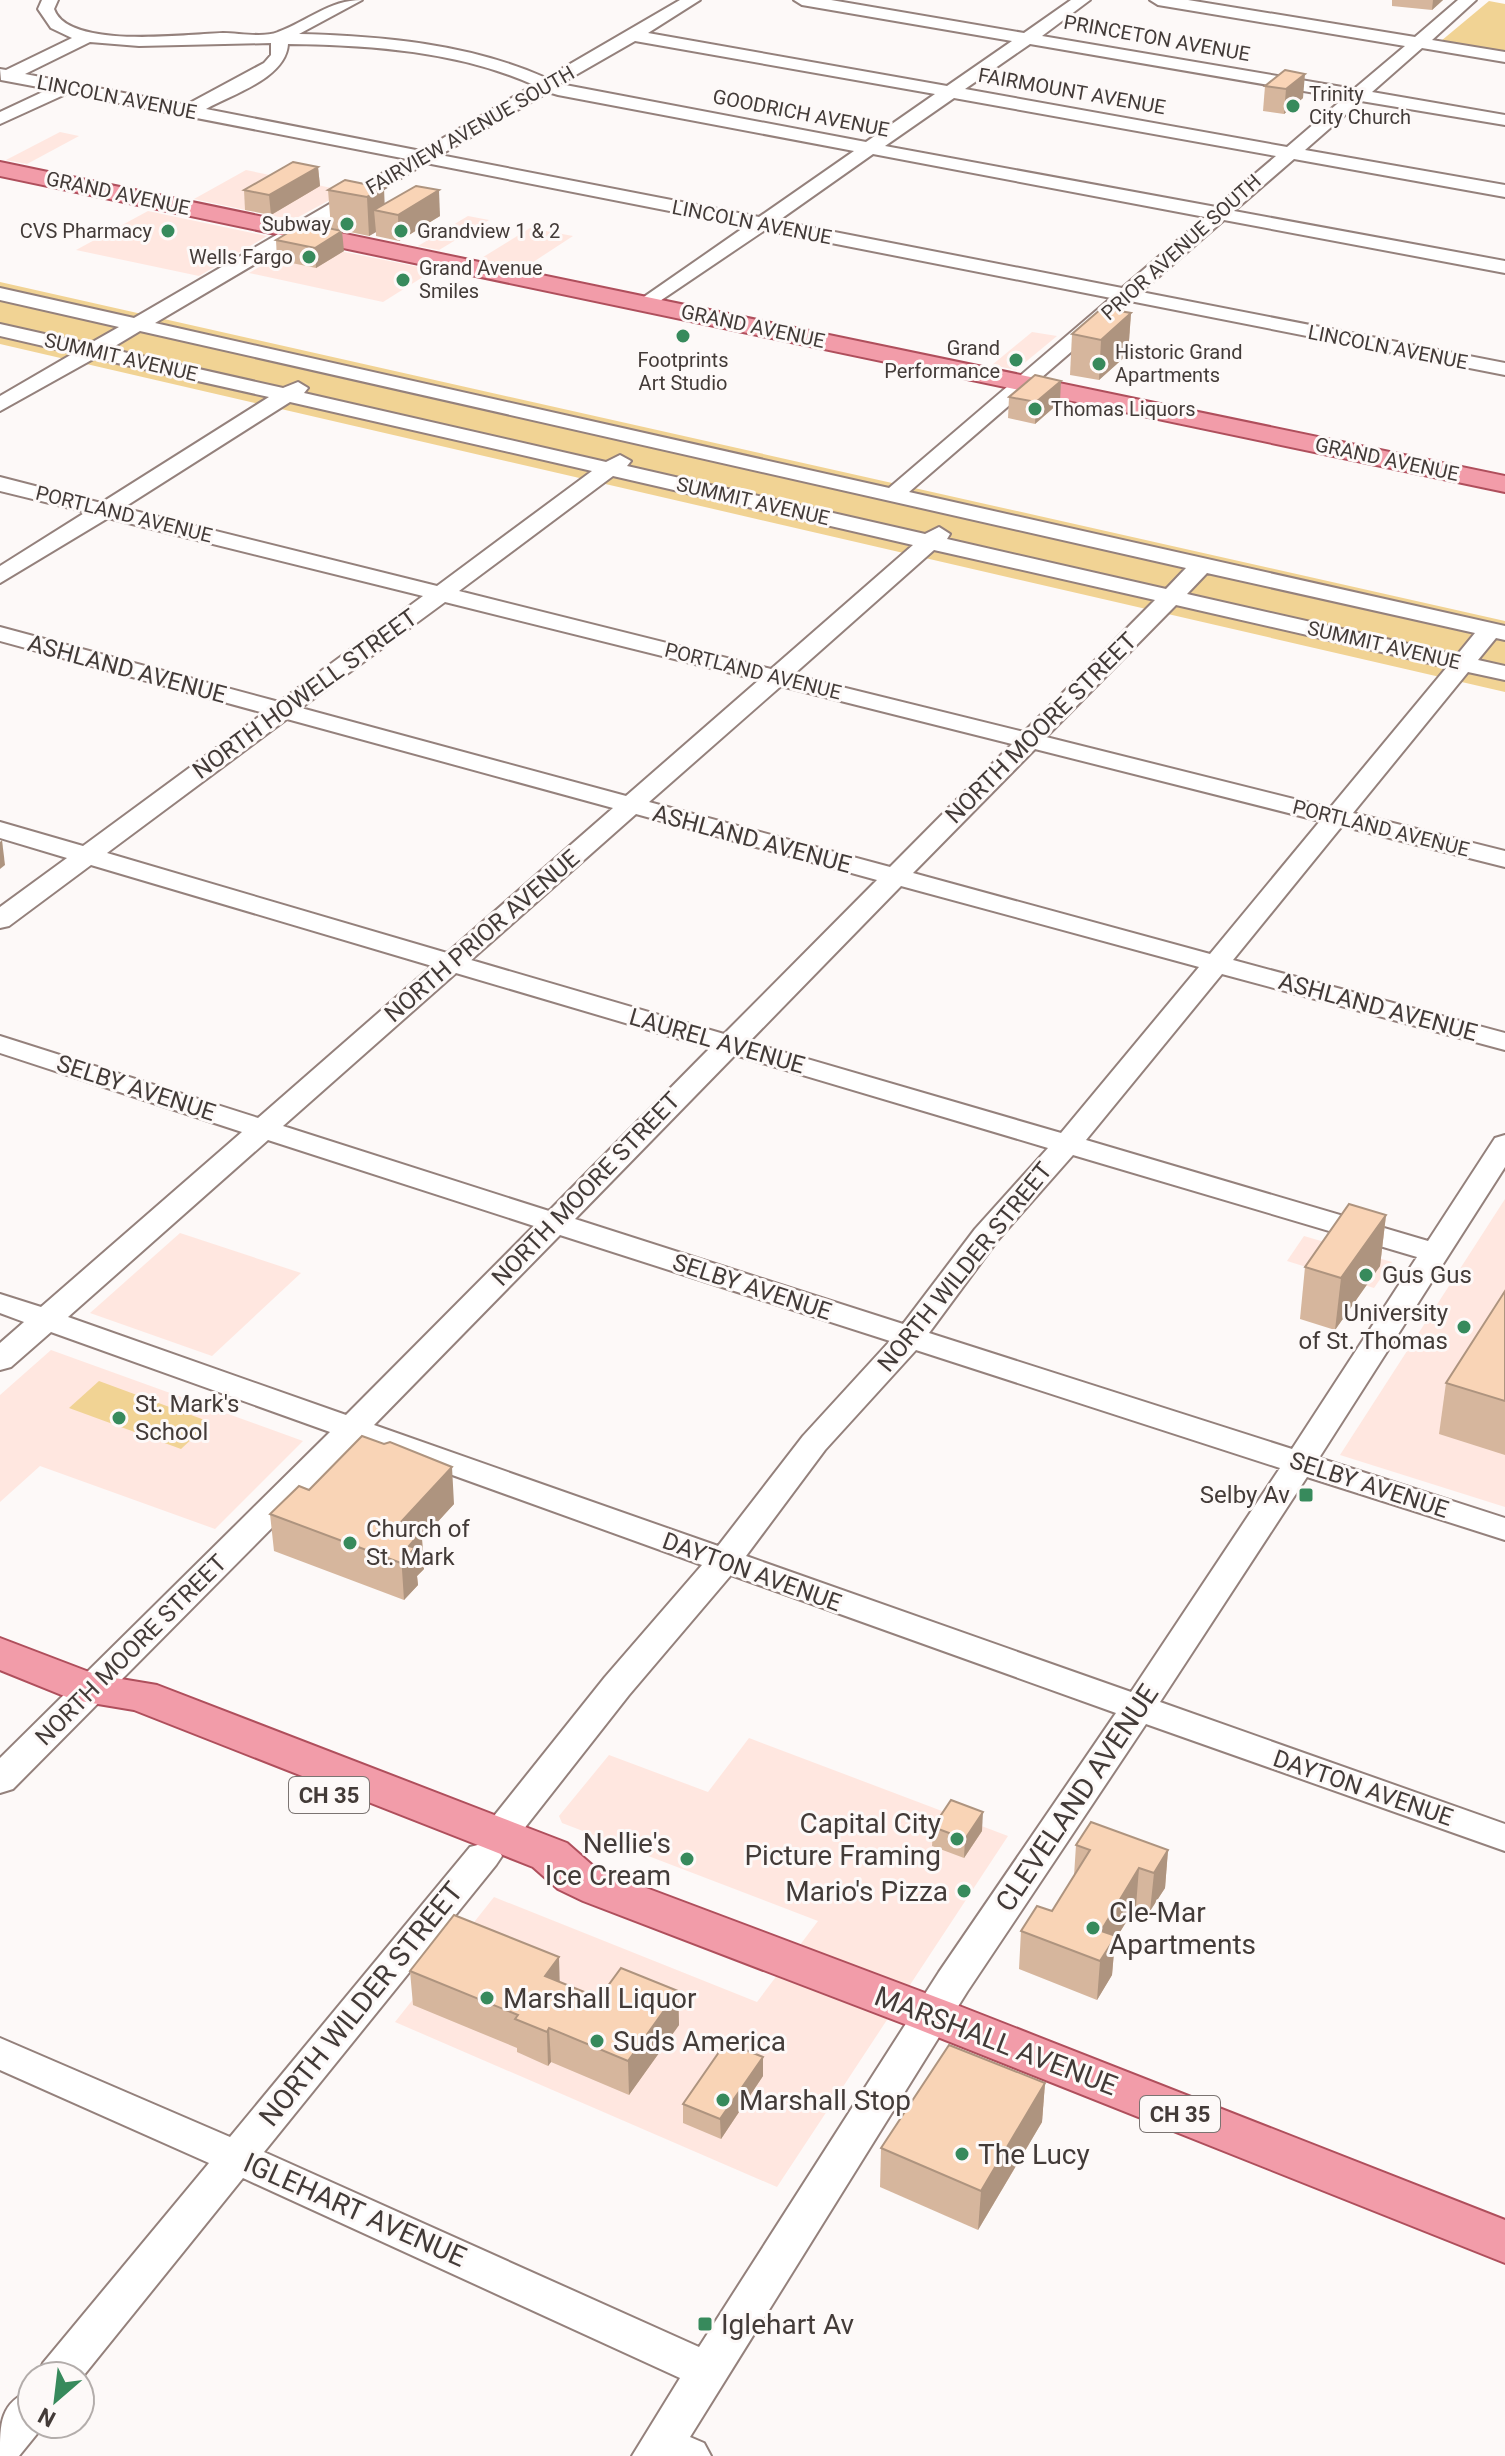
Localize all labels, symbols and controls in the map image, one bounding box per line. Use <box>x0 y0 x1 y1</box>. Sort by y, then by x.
street label: PRINCETON AVENUE <box>1062 10 1252 66</box>
street label: FAIRVIEW AVENUE SOUTH <box>361 60 579 200</box>
street label: FAIRMOUNT AVENUE <box>976 63 1168 119</box>
street label: LINCOLN AVENUE <box>35 70 199 124</box>
place label: Trinity City Church <box>1309 82 1411 129</box>
street label: GOODRICH AVENUE <box>711 84 891 142</box>
marker: Trinity City Church <box>1284 97 1302 115</box>
street label: GRAND AVENUE <box>44 166 192 220</box>
street label: PRIOR AVENUE SOUTH <box>1096 169 1266 325</box>
street label: LINCOLN AVENUE <box>670 195 834 249</box>
place label: Subway <box>262 212 332 236</box>
marker: Subway <box>338 215 356 233</box>
place label: CVS Pharmacy <box>20 219 153 243</box>
place label: Grandview 1 & 2 <box>417 219 560 243</box>
marker: CVS Pharmacy <box>159 222 177 240</box>
marker: Grandview 1 & 2 <box>392 222 410 240</box>
place label: Wells Fargo <box>189 245 293 269</box>
marker: Wells Fargo <box>300 248 318 266</box>
place label: Grand Avenue Smiles <box>419 256 543 303</box>
marker: Grand Avenue Smiles <box>394 271 412 289</box>
street label: GRAND AVENUE <box>679 299 827 353</box>
street label: LINCOLN AVENUE <box>1306 320 1470 374</box>
marker: Footprints Art Studio <box>674 327 692 345</box>
street label: SUMMIT AVENUE <box>42 328 200 386</box>
place label: Grand Performance <box>884 336 1000 383</box>
place label: Historic Grand Apartments <box>1115 340 1243 387</box>
place label: Footprints Art Studio <box>638 348 729 395</box>
marker: Grand Performance <box>1007 351 1025 369</box>
marker: Historic Grand Apartments <box>1090 355 1108 373</box>
place label: Thomas Liquors <box>1051 397 1196 421</box>
marker: Thomas Liquors <box>1026 400 1044 418</box>
street label: GRAND AVENUE <box>1313 432 1461 486</box>
street label: SUMMIT AVENUE <box>674 472 832 530</box>
street label: PORTLAND AVENUE <box>33 480 215 548</box>
street label: NORTH HOWELL STREET <box>187 603 423 785</box>
street label: SUMMIT AVENUE <box>1305 616 1463 674</box>
street label: NORTH MOORE STREET <box>940 627 1142 829</box>
street label: ASHLAND AVENUE <box>25 629 229 709</box>
street label: PORTLAND AVENUE <box>662 637 844 705</box>
street label: PORTLAND AVENUE <box>1290 794 1472 862</box>
street label: ASHLAND AVENUE <box>650 799 854 879</box>
street label: NORTH PRIOR AVENUE <box>379 844 585 1028</box>
street label: ASHLAND AVENUE <box>1276 967 1480 1047</box>
street label: LAUREL AVENUE <box>626 1003 808 1079</box>
street label: SELBY AVENUE <box>53 1049 219 1127</box>
street label: NORTH MOORE STREET <box>486 1086 686 1292</box>
street label: NORTH WILDER STREET <box>872 1157 1058 1377</box>
street label: SELBY AVENUE <box>669 1248 835 1326</box>
place label: Gus Gus <box>1382 1261 1472 1289</box>
marker: Gus Gus <box>1357 1266 1375 1284</box>
place label: University of St. Thomas <box>1298 1299 1449 1355</box>
marker: University of St. Thomas <box>1455 1318 1473 1336</box>
place label: St. Mark's School <box>135 1390 239 1446</box>
marker: St. Mark's School <box>110 1409 128 1427</box>
street label: SELBY AVENUE <box>1286 1446 1452 1524</box>
place label: Selby Av <box>1200 1481 1290 1509</box>
marker: Selby Av <box>1297 1486 1315 1504</box>
place label: Church of St. Mark <box>366 1515 470 1571</box>
street label: DAYTON AVENUE <box>659 1527 845 1617</box>
marker: Church of St. Mark <box>341 1534 359 1552</box>
street label: NORTH MOORE STREET <box>30 1549 232 1751</box>
street label: CLEVELAND AVENUE <box>989 1678 1165 1918</box>
street label: DAYTON AVENUE <box>1269 1744 1457 1832</box>
road number: CH 35 <box>289 1777 369 1813</box>
place label: Capital City Picture Framing <box>744 1807 941 1872</box>
place label: Nellie's Ice Cream <box>545 1827 671 1892</box>
marker: Capital City Picture Framing <box>948 1830 966 1848</box>
marker: Nellie's Ice Cream <box>678 1850 696 1868</box>
street label: NORTH WILDER STREET <box>252 1875 470 2133</box>
place label: Mario's Pizza <box>785 1875 948 1908</box>
marker: Mario's Pizza <box>955 1882 973 1900</box>
place label: Cle-Mar Apartments <box>1109 1896 1256 1961</box>
marker: Cle-Mar Apartments <box>1084 1919 1102 1937</box>
street label: MARSHALL AVENUE <box>870 1979 1122 2103</box>
place label: Marshall Liquor <box>503 1982 697 2015</box>
marker: Marshall Liquor <box>478 1989 496 2007</box>
place label: Suds America <box>613 2025 786 2058</box>
marker: Suds America <box>588 2032 606 2050</box>
place label: Marshall Stop <box>739 2084 911 2117</box>
marker: Marshall Stop <box>714 2091 732 2109</box>
road number: CH 35 <box>1140 2096 1220 2132</box>
place label: The Lucy <box>978 2138 1090 2171</box>
marker: The Lucy <box>953 2145 971 2163</box>
street label: IGLEHART AVENUE <box>239 2146 471 2274</box>
place label: Iglehart Av <box>721 2308 855 2341</box>
marker: Iglehart Av <box>696 2315 714 2333</box>
north arrow <box>16 2360 96 2440</box>
text: N <box>34 2403 60 2432</box>

